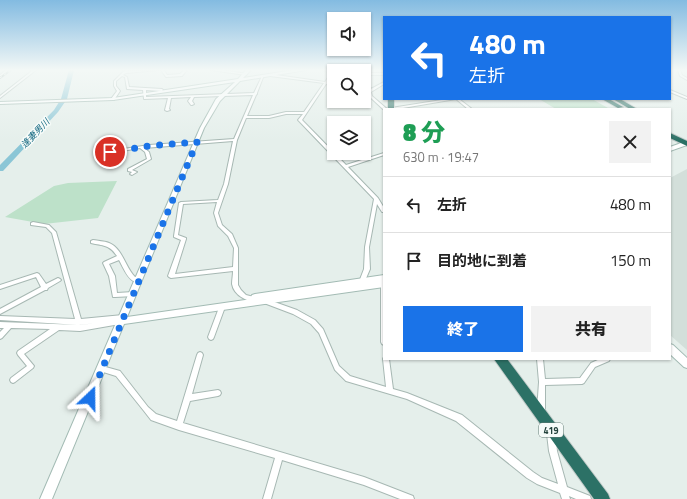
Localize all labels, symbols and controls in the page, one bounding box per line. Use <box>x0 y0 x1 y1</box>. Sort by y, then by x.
map controls <box>327 12 371 160</box>
button: sound <box>327 12 371 56</box>
text: 480 m <box>469 22 546 65</box>
icon: left <box>403 32 455 84</box>
text: 左折 <box>469 62 505 89</box>
button: search <box>327 64 371 108</box>
text: 8 分 <box>403 114 445 150</box>
water label: 逢妻男川 <box>18 115 53 150</box>
button: layers <box>327 116 371 160</box>
button: close <box>609 121 651 163</box>
pin <box>93 135 127 169</box>
icon: arrive <box>99 141 121 163</box>
text: 630 m · 19:47 <box>403 147 479 167</box>
text: 左折 <box>437 193 467 216</box>
text: 480 m <box>610 193 651 216</box>
icon: left <box>403 194 425 216</box>
text: 目的地に到着 <box>437 249 527 272</box>
text: 150 m <box>610 249 651 272</box>
icon: arrive <box>403 250 425 272</box>
button: 終了 <box>403 306 523 352</box>
button: 共有 <box>531 306 651 352</box>
position arrow <box>69 377 111 419</box>
road number: 419 <box>539 423 563 437</box>

